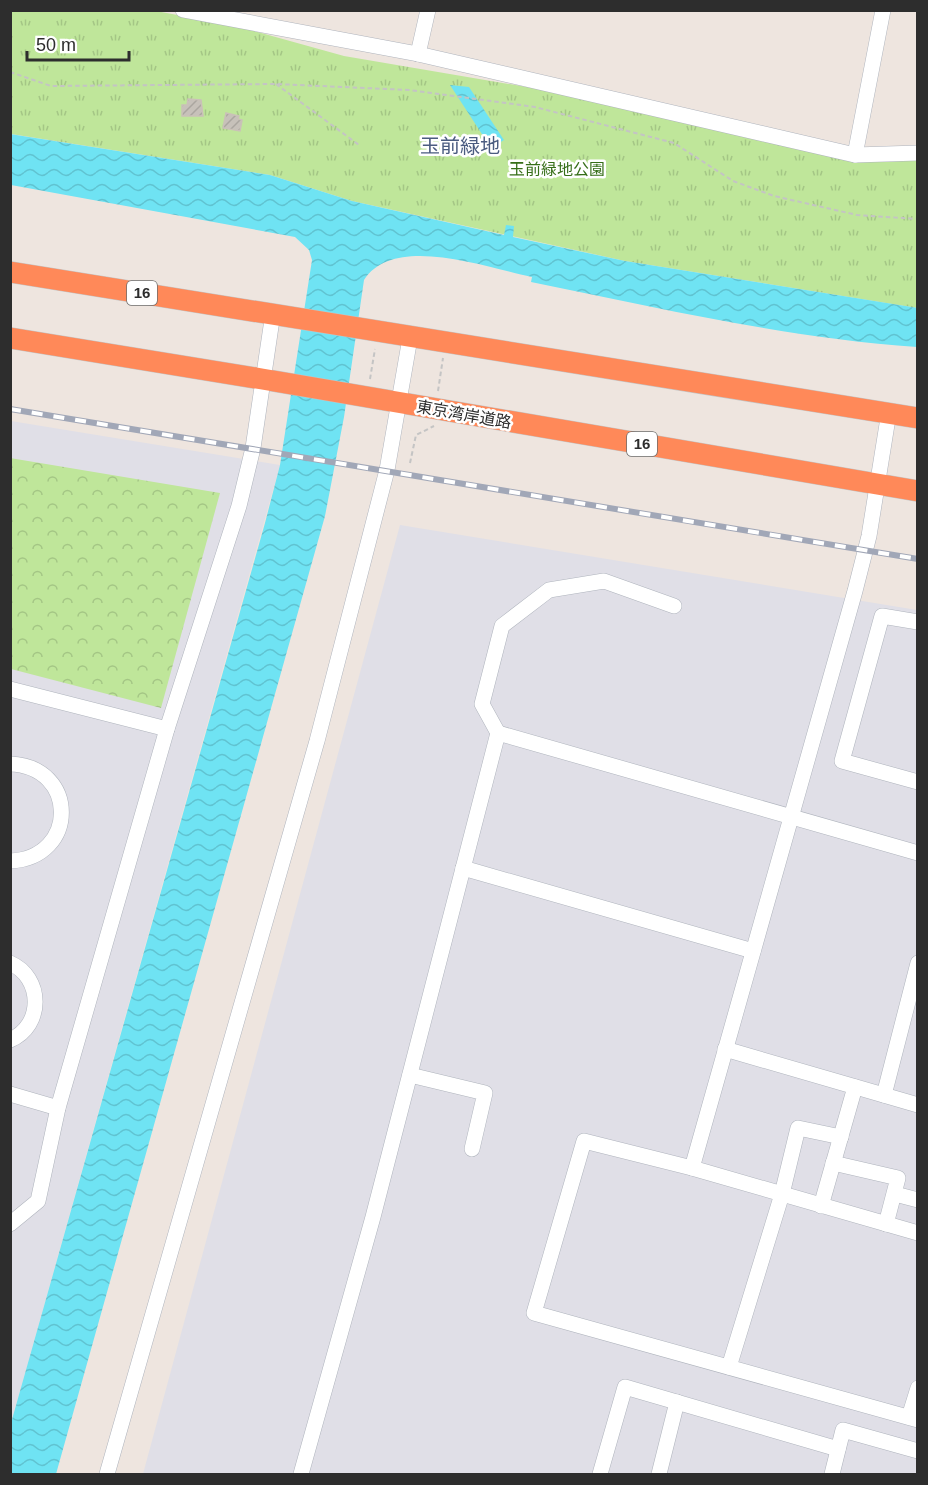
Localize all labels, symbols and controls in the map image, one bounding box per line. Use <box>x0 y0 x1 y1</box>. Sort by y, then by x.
scale bar <box>27 24 129 62</box>
text: 50 m <box>36 35 76 55</box>
district label: 玉前緑地 <box>420 135 500 157</box>
park label: 玉前緑地公園 <box>509 161 605 178</box>
road number: 16 <box>127 281 157 305</box>
street label: 東京湾岸道路 <box>415 398 513 431</box>
road number: 16 <box>627 432 657 456</box>

